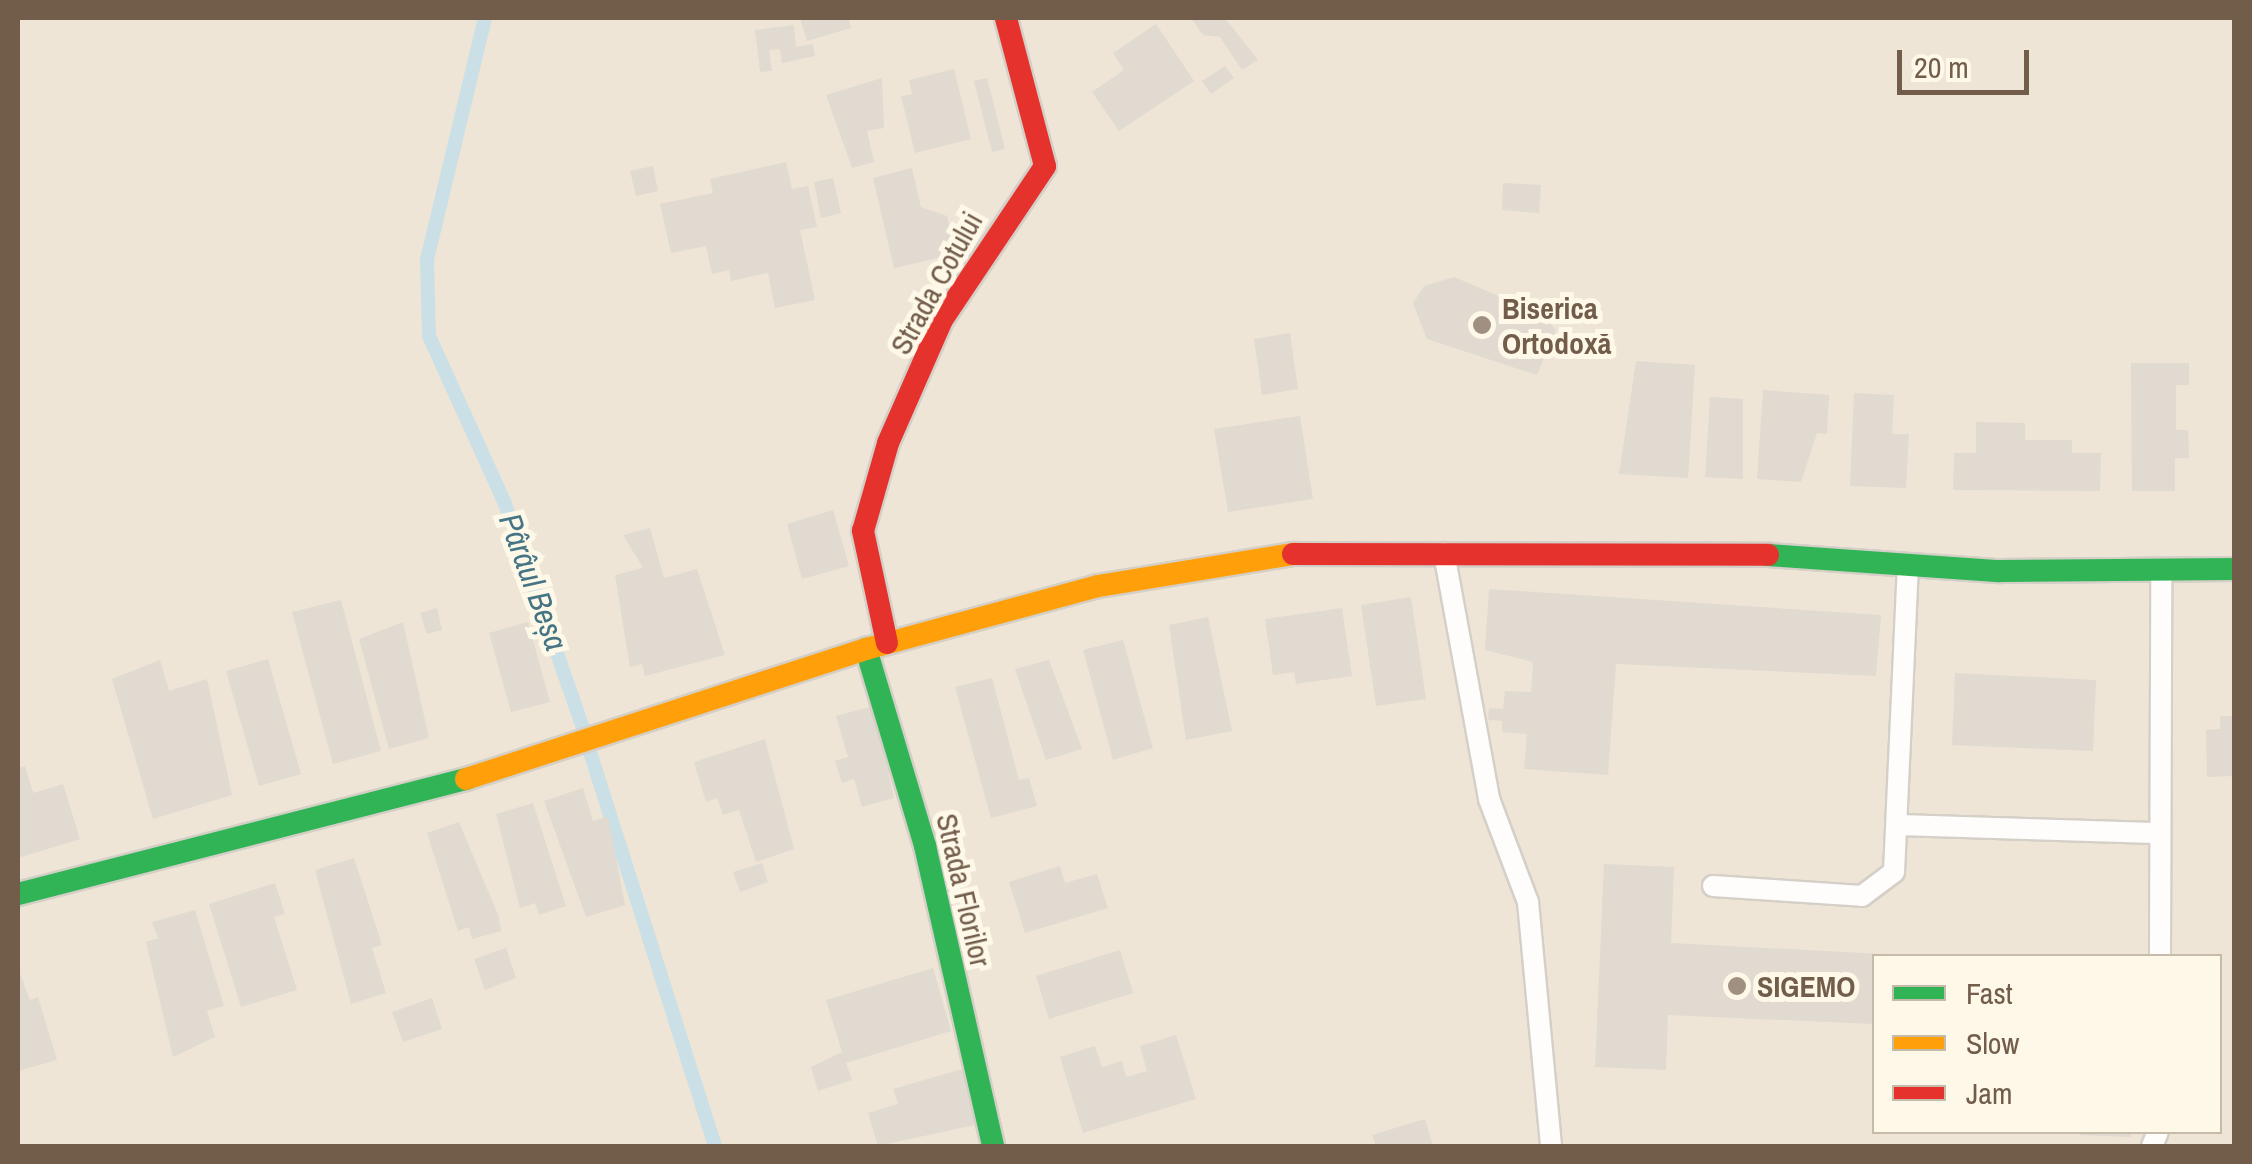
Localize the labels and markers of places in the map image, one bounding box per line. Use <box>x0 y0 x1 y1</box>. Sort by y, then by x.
place label: Biserica Ortodoxă <box>1502 290 1611 360</box>
marker: Biserica Ortodoxă <box>1471 314 1493 336</box>
place label: SIGEMO <box>1757 968 1855 1004</box>
marker: SIGEMO <box>1726 975 1748 997</box>

